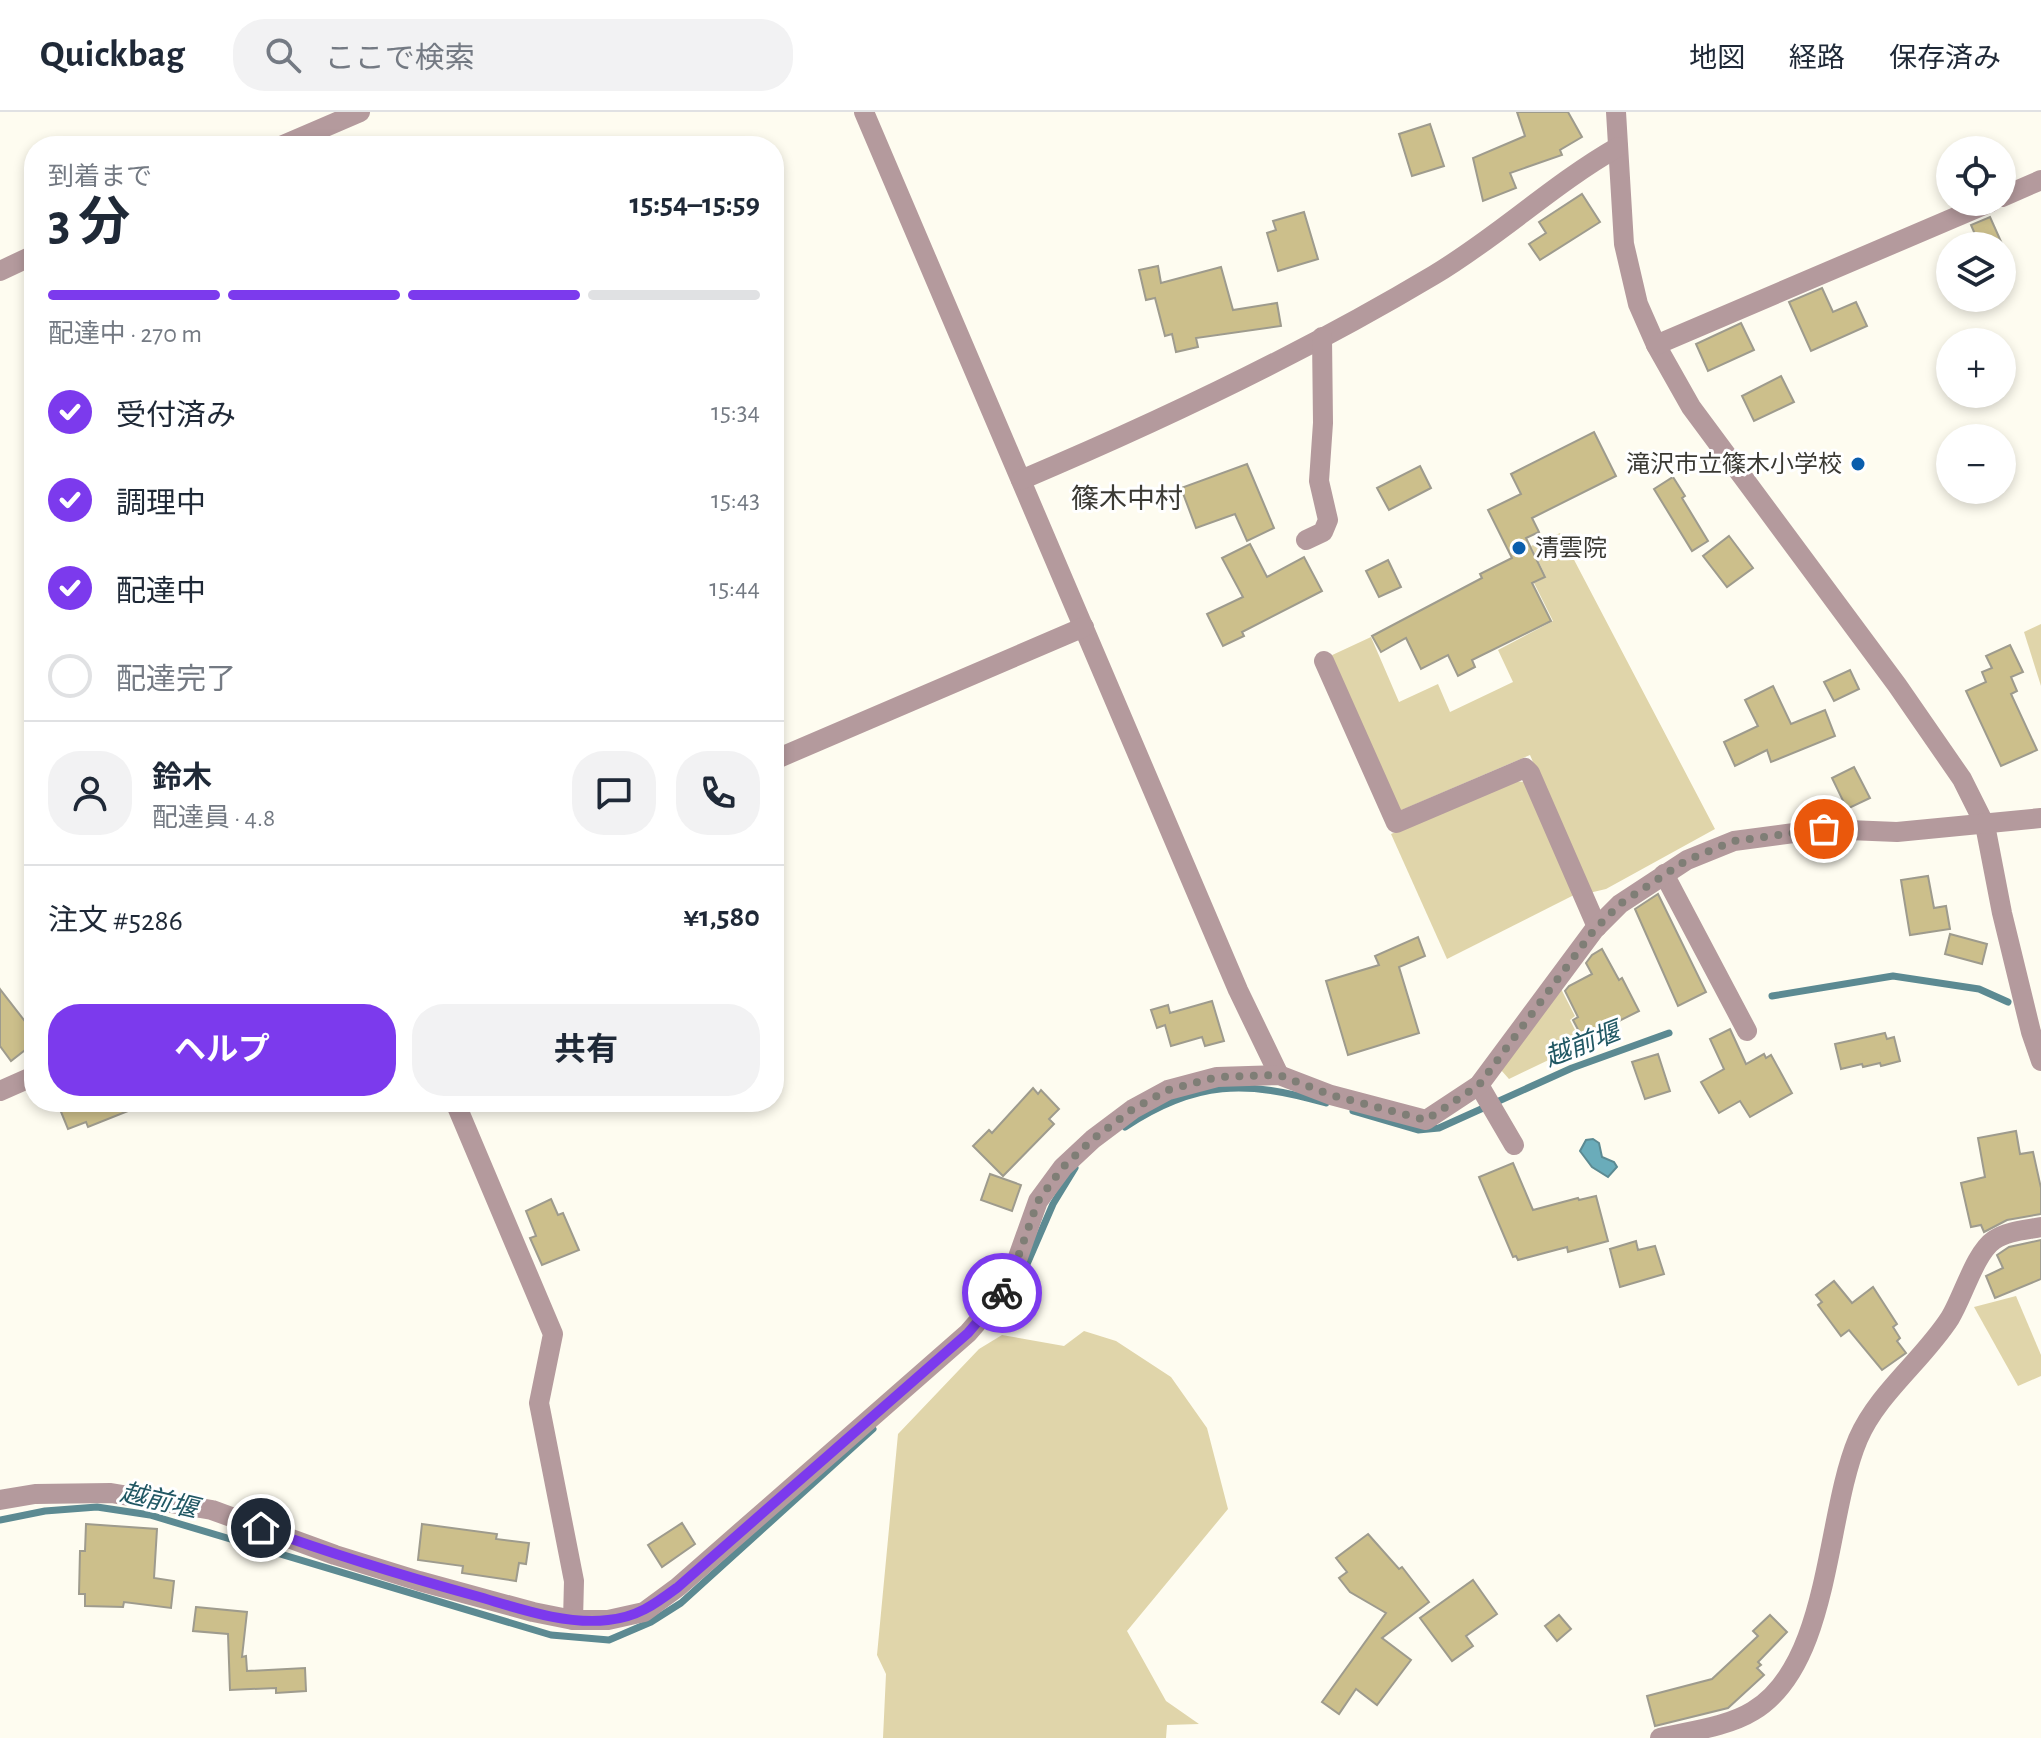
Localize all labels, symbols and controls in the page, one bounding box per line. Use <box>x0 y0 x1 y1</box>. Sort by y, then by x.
search box <box>233 19 793 91</box>
icon: search <box>261 33 305 77</box>
text: Quickbag <box>40 36 185 74</box>
text: ここで検索 <box>325 44 475 74</box>
text: 地図 <box>1689 45 1745 73</box>
text: 経路 <box>1789 45 1845 73</box>
text: 保存済み <box>1889 45 2001 73</box>
map controls <box>1936 136 2016 504</box>
button: locate <box>1936 136 2016 216</box>
text: 到着まで <box>48 164 152 190</box>
text: 15:54–15:59 <box>629 189 760 219</box>
text: 3 分 <box>48 197 130 249</box>
button: layers <box>1936 232 2016 312</box>
text: 配達中 · 270 m <box>48 321 202 347</box>
button: + <box>1936 328 2016 408</box>
icon: check <box>48 390 92 434</box>
text: 15:34 <box>711 399 760 425</box>
text: 受付済み <box>116 401 236 431</box>
button: − <box>1936 424 2016 504</box>
place label: 滝沢市立篠木小学校 <box>1626 451 1842 477</box>
marker: 滝沢市立篠木小学校 <box>1849 455 1867 473</box>
icon: check <box>48 478 92 522</box>
district label: 篠木中村 <box>1071 484 1183 514</box>
text: 15:43 <box>711 487 760 513</box>
text: 調理中 <box>116 489 206 519</box>
place label: 清雲院 <box>1535 536 1607 561</box>
marker: 清雲院 <box>1510 539 1528 557</box>
icon: check <box>48 566 92 610</box>
text: 15:44 <box>709 575 760 601</box>
text: 配達中 <box>116 577 206 607</box>
text: 配達完了 <box>116 665 236 695</box>
button: person <box>48 751 132 835</box>
button: chat <box>572 751 656 835</box>
button: phone <box>676 751 760 835</box>
text: 鈴木 <box>152 763 212 793</box>
pin <box>1790 795 1858 863</box>
text: 配達員 · 4.8 <box>152 805 275 831</box>
icon: bag <box>1802 807 1846 851</box>
text: ¥1,580 <box>683 902 760 932</box>
text: 注文 #5286 <box>48 906 183 936</box>
button: ヘルプ <box>48 1004 396 1096</box>
button: 共有 <box>412 1004 760 1096</box>
water label: 越前堰 <box>1541 1016 1627 1071</box>
courier <box>962 1253 1042 1333</box>
icon: bike <box>980 1271 1024 1315</box>
water label: 越前堰 <box>118 1479 204 1523</box>
pin <box>227 1494 295 1562</box>
icon: home <box>239 1506 283 1550</box>

